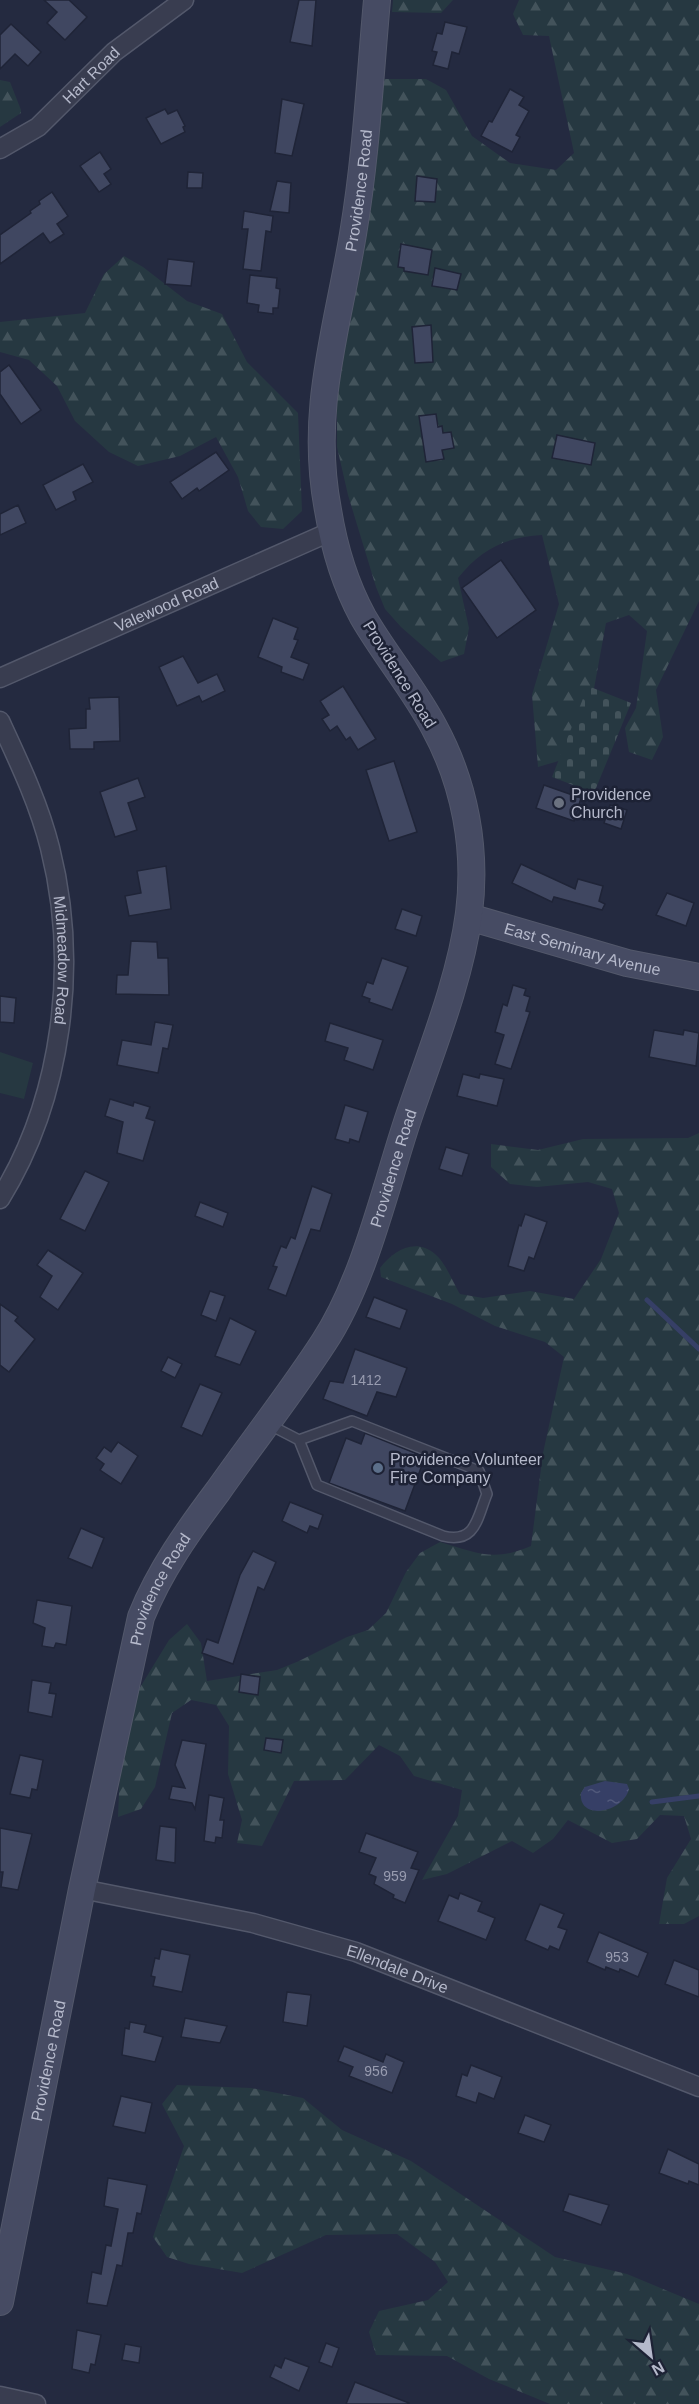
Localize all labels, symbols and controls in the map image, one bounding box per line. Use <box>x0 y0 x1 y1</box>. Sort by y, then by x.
street label: Hart Road <box>59 44 123 107</box>
street label: Providence Road <box>342 129 375 253</box>
street label: Valewood Road <box>112 574 221 635</box>
street label: Providence Road <box>360 618 439 731</box>
place label: Providence Church <box>571 786 651 821</box>
marker: Providence Church <box>552 796 566 810</box>
street label: Midmeadow Road <box>50 895 72 1025</box>
street label: East Seminary Avenue <box>502 920 662 978</box>
street label: Providence Road <box>367 1107 420 1229</box>
house number: 1412 <box>350 1372 382 1388</box>
place label: Providence Volunteer Fire Company <box>390 1451 543 1486</box>
marker: Providence Volunteer Fire Company <box>371 1461 385 1475</box>
street label: Providence Road <box>127 1530 194 1647</box>
house number: 959 <box>383 1868 407 1884</box>
street label: Ellendale Drive <box>345 1942 451 1996</box>
house number: 953 <box>605 1949 629 1965</box>
street label: Providence Road <box>28 1999 69 2123</box>
house number: 956 <box>364 2063 388 2079</box>
north arrow <box>621 2326 681 2386</box>
text: N <box>649 2358 667 2379</box>

